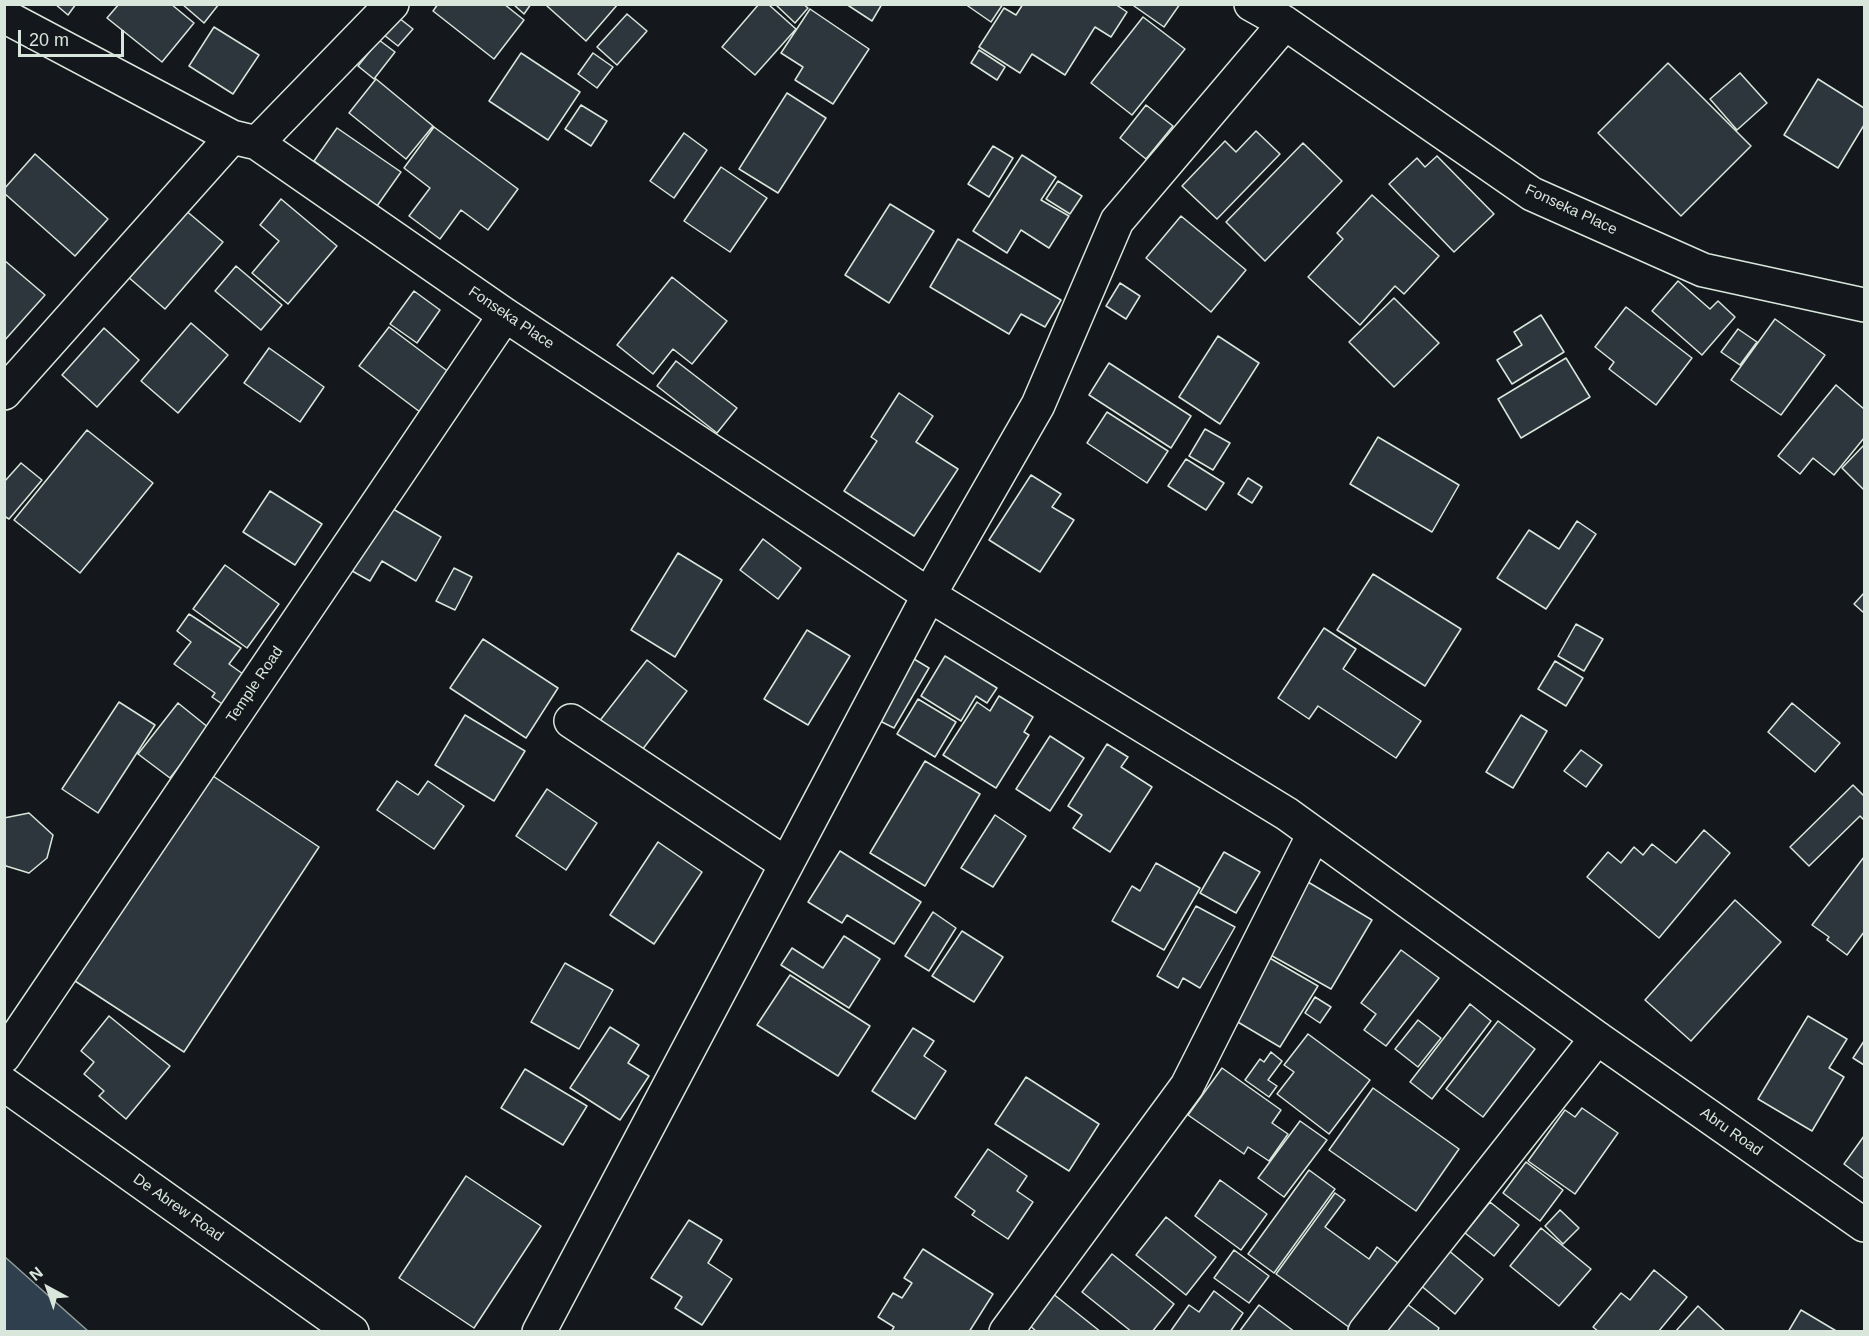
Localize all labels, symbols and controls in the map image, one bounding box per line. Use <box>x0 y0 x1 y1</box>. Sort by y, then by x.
scale bar <box>21 18 128 56</box>
text: 20 m <box>29 30 69 50</box>
street label: Fonseka Place <box>1522 181 1620 239</box>
street label: Fonseka Place <box>465 283 557 353</box>
street label: Temple Road <box>223 643 287 727</box>
street label: Abru Road <box>1696 1104 1766 1160</box>
street label: De Abrew Road <box>129 1170 227 1246</box>
north arrow <box>18 1258 78 1318</box>
text: N <box>26 1264 46 1284</box>

